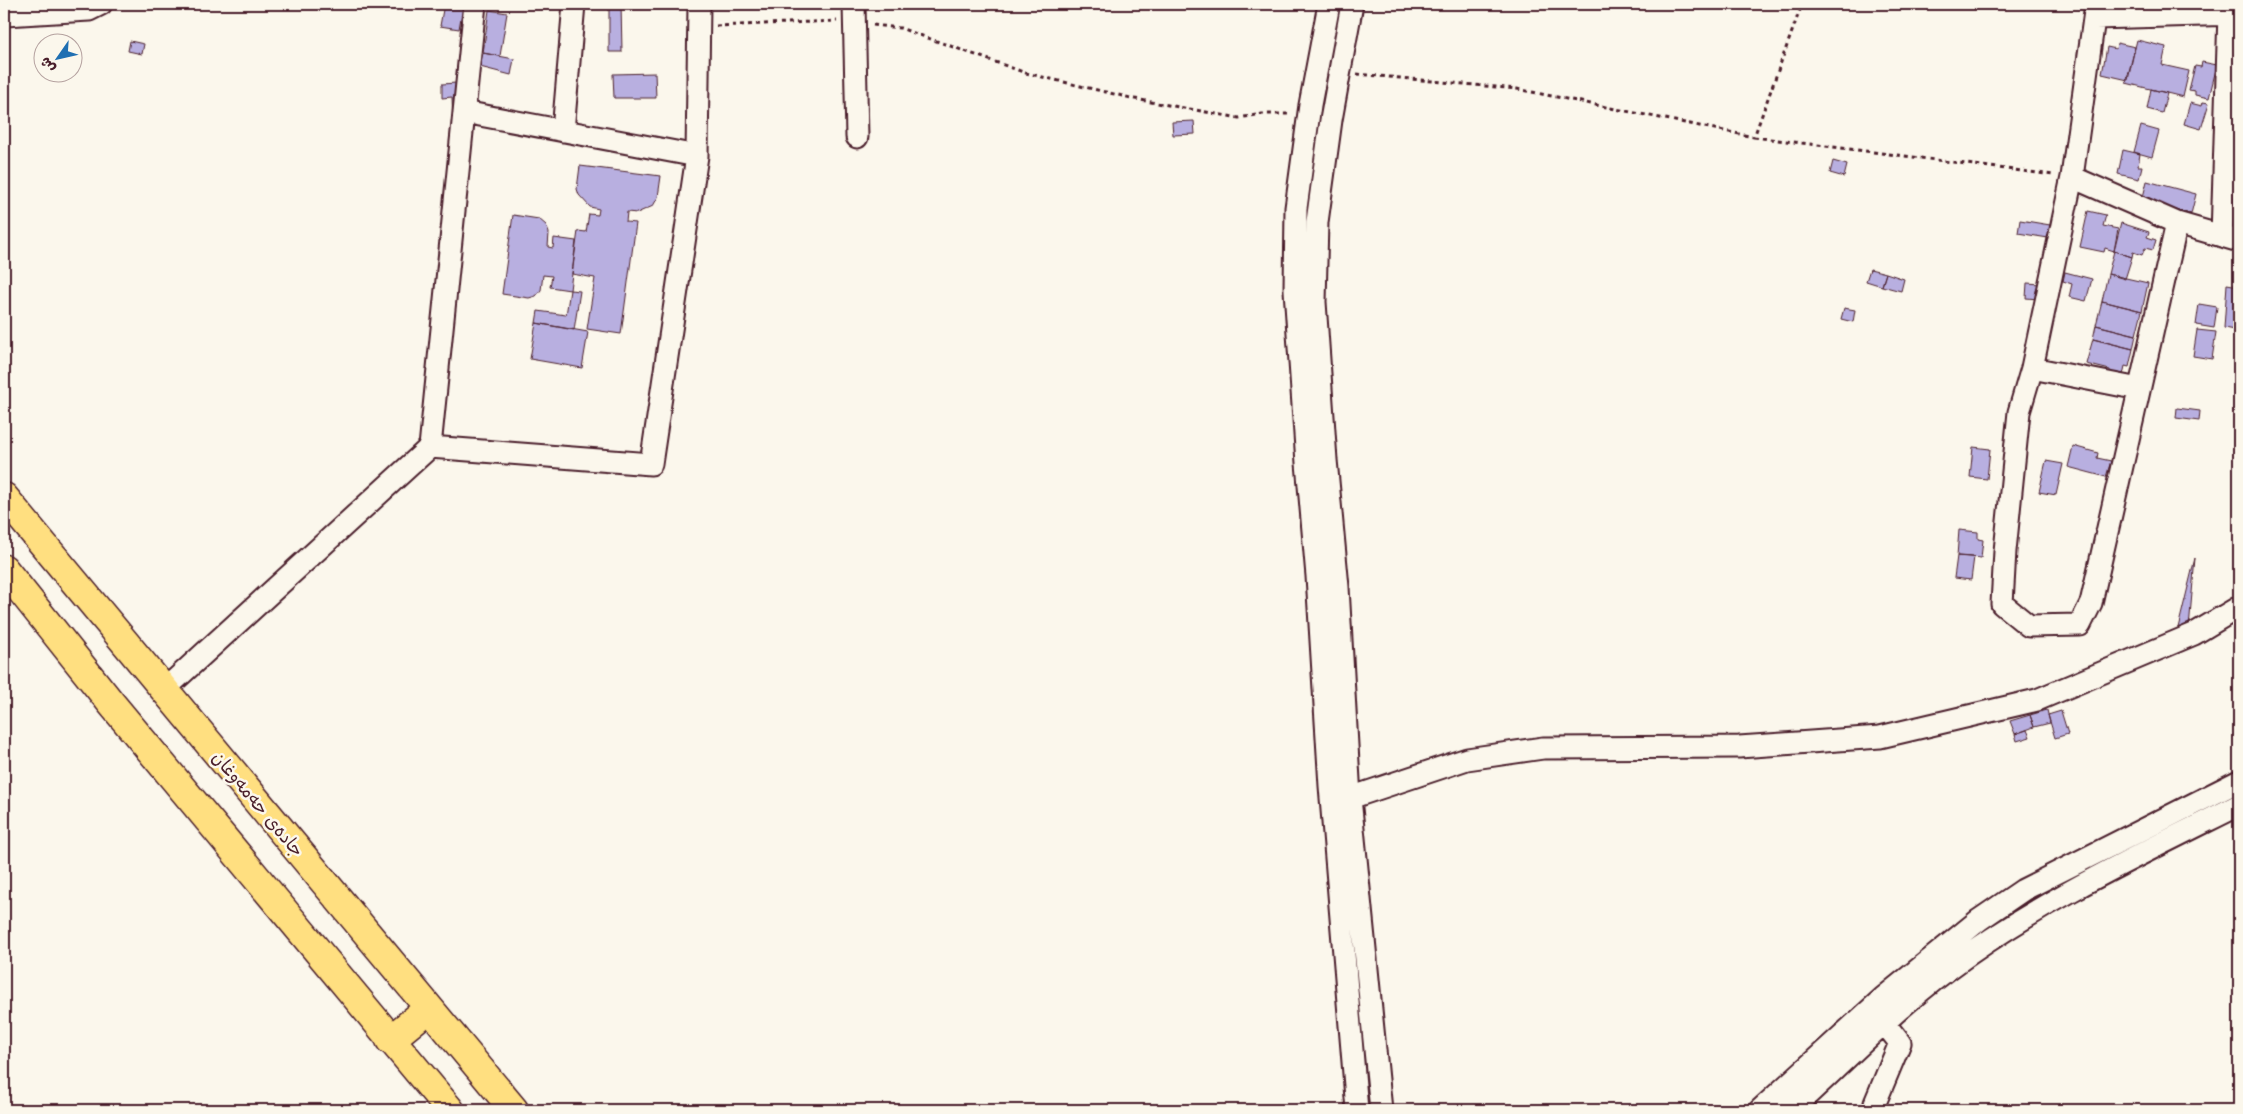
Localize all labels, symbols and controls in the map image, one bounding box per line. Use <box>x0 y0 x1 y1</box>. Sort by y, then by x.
north arrow <box>32 32 82 82</box>
text: ش <box>35 54 59 77</box>
street label: جادەی حەمەوغان <box>208 746 310 861</box>

